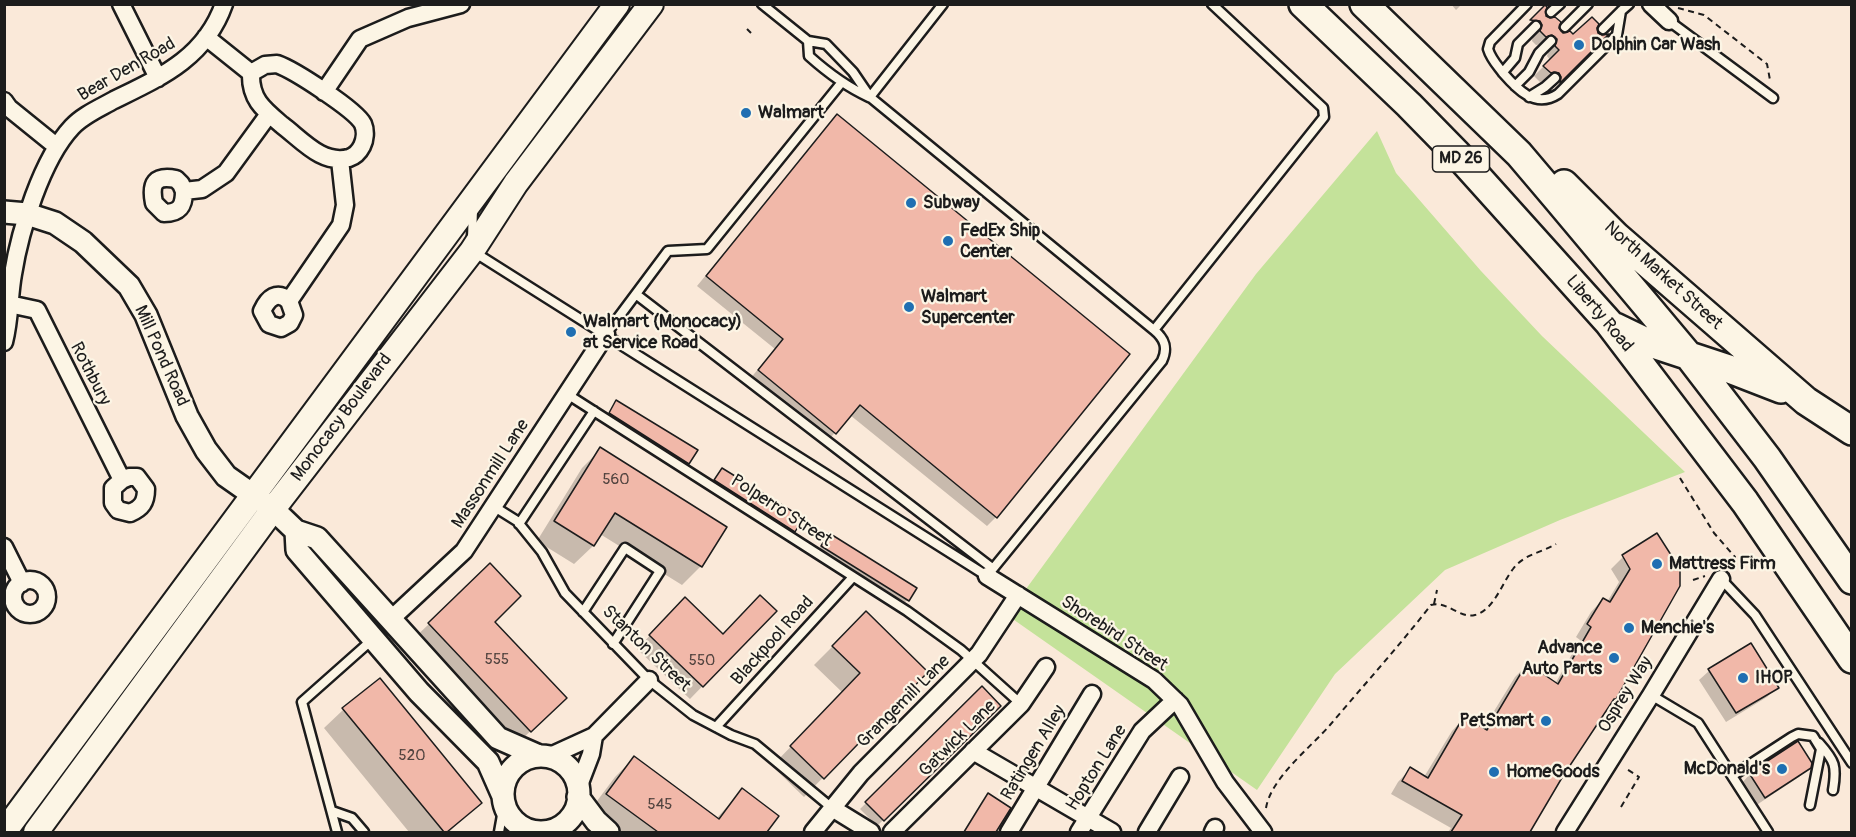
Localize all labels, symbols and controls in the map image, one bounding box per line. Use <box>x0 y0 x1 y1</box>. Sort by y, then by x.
street label: Bear Den Road <box>74 33 180 107</box>
place label: Dolphin Car Wash <box>1591 34 1721 56</box>
marker: Dolphin Car Wash <box>1572 38 1586 52</box>
place label: Walmart <box>758 102 824 124</box>
marker: Walmart <box>739 106 753 120</box>
road number: MD 26 <box>1432 146 1490 172</box>
place label: Subway <box>923 192 980 214</box>
marker: Subway <box>904 196 918 210</box>
street label: North Market Street <box>1599 217 1727 335</box>
place label: FedEx Ship Center <box>960 220 1040 262</box>
marker: FedEx Ship Center <box>941 234 955 248</box>
street label: Liberty Road <box>1561 271 1637 357</box>
place label: Walmart Supercenter <box>921 286 1015 328</box>
marker: Walmart Supercenter <box>902 300 916 314</box>
street label: Mill Pond Road <box>129 302 193 410</box>
place label: Walmart (Monocacy) at Service Road <box>583 311 742 354</box>
marker: Walmart (Monocacy) at Service Road <box>564 325 578 339</box>
street label: Rothbury <box>65 339 115 409</box>
street label: Monocacy Boulevard <box>287 350 397 486</box>
street label: Massonmill Lane <box>448 415 534 533</box>
street label: Polperro Street <box>726 470 836 552</box>
house number: 560 <box>602 471 630 489</box>
place label: Mattress Firm <box>1669 553 1776 575</box>
marker: Mattress Firm <box>1650 557 1664 571</box>
street label: Shorebird Street <box>1056 591 1172 677</box>
street label: Blackpool Road <box>727 592 819 690</box>
street label: Stanton Street <box>597 601 695 697</box>
place label: Menchie's <box>1641 617 1714 639</box>
marker: Menchie's <box>1622 621 1636 635</box>
place label: Advance Auto Parts <box>1522 637 1602 680</box>
house number: 555 <box>485 651 509 669</box>
street label: Grangemill Lane <box>853 651 955 753</box>
marker: Advance Auto Parts <box>1607 651 1621 665</box>
house number: 550 <box>689 652 715 670</box>
street label: Osprey Way <box>1594 653 1658 737</box>
place label: IHOP <box>1755 667 1793 689</box>
marker: IHOP <box>1736 671 1750 685</box>
street label: Gatwick Lane <box>915 696 1001 782</box>
street label: Ratingen Alley <box>997 701 1071 805</box>
place label: PetSmart <box>1459 710 1534 732</box>
marker: PetSmart <box>1539 714 1553 728</box>
street label: Hopton Lane <box>1062 721 1132 815</box>
house number: 520 <box>399 747 425 765</box>
place label: McDonald's <box>1684 758 1770 780</box>
place label: HomeGoods <box>1506 761 1600 783</box>
marker: McDonald's <box>1775 762 1789 776</box>
marker: HomeGoods <box>1487 765 1501 779</box>
house number: 545 <box>648 796 672 814</box>

